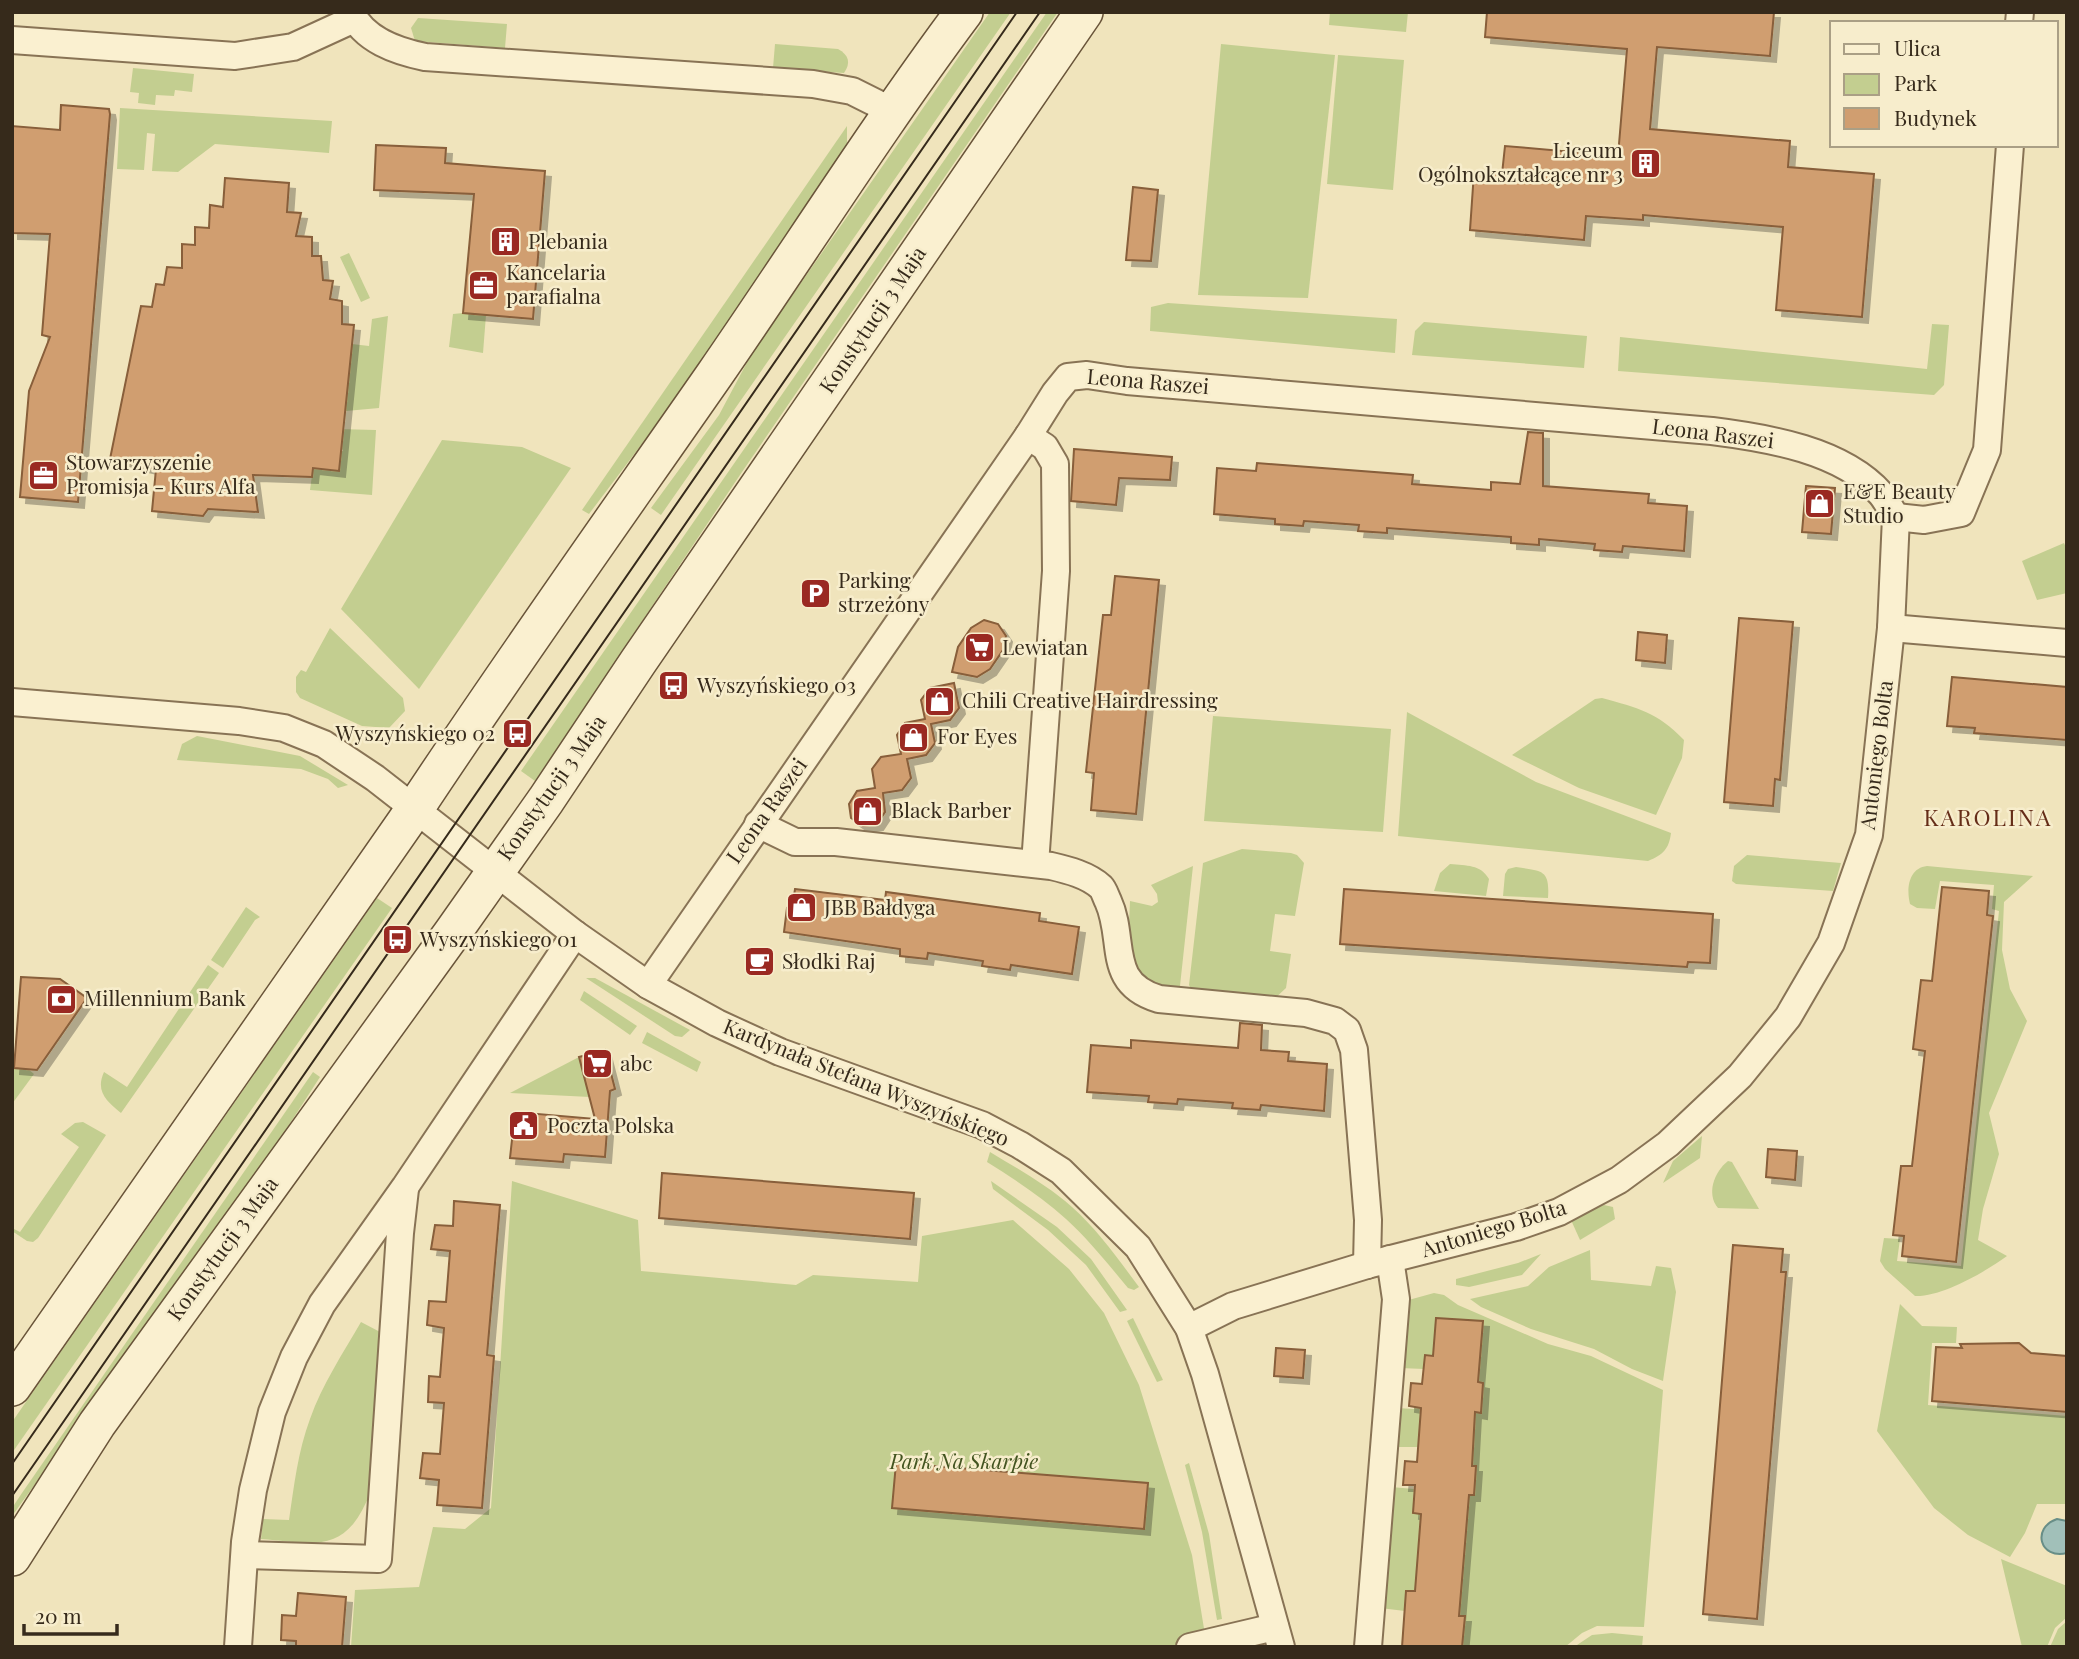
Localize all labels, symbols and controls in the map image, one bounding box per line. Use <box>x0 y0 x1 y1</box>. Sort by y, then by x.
legend <box>1830 21 2058 147</box>
text: Ulica <box>1894 33 1941 61</box>
text: Park <box>1894 68 1938 96</box>
text: Budynek <box>1894 103 1977 131</box>
place label: Liceum Ogólnokształcące nr 3 <box>1418 135 1623 187</box>
building icon: Liceum Ogólnokształcące nr 3 <box>1629 146 1663 180</box>
building icon: Plebania <box>488 225 522 259</box>
place label: Plebania <box>528 226 608 254</box>
street label: Konstytucji 3 Maja <box>812 240 931 398</box>
place label: Kancelaria parafialna <box>506 257 607 309</box>
office icon: Kancelaria parafialna <box>466 268 500 302</box>
street label: Leona Raszei <box>1086 361 1211 399</box>
street label: Leona Raszei <box>1651 411 1776 453</box>
place label: Stowarzyszenie Promisja - Kurs Alfa <box>66 447 256 499</box>
office icon: Stowarzyszenie Promisja - Kurs Alfa <box>26 458 60 492</box>
place label: E&E Beauty Studio <box>1843 476 1956 528</box>
shop icon: E&E Beauty Studio <box>1803 487 1837 521</box>
place label: Parking strzeżony <box>838 565 930 617</box>
parking icon: Parking strzeżony <box>798 576 832 610</box>
supermarket icon: Lewiatan <box>962 631 996 665</box>
place label: Lewiatan <box>1002 632 1089 660</box>
bus stop icon: Wyszyńskiego 03 <box>657 669 691 703</box>
place label: Wyszyńskiego 03 <box>696 670 856 698</box>
street label: Antoniego Bolta <box>1852 678 1898 832</box>
shop icon: Chili Creative Hairdressing <box>922 684 956 718</box>
place label: Chili Creative Hairdressing <box>962 685 1218 713</box>
street label: Konstytucji 3 Maja <box>490 708 611 865</box>
bus stop icon: Wyszyńskiego 02 <box>501 717 535 751</box>
place label: Wyszyńskiego 02 <box>334 718 495 746</box>
shop icon: For Eyes <box>897 720 931 754</box>
place label: For Eyes <box>937 721 1017 749</box>
street label: Leona Raszei <box>719 752 812 868</box>
shop icon: Black Barber <box>851 794 885 828</box>
place label: Black Barber <box>891 795 1012 823</box>
district label: KAROLINA <box>1924 801 2052 832</box>
shop icon: JBB Bałdyga <box>784 891 818 925</box>
place label: JBB Bałdyga <box>823 892 936 920</box>
bus stop icon: Wyszyńskiego 01 <box>380 923 414 957</box>
place label: Wyszyńskiego 01 <box>419 924 577 952</box>
cafe icon: Słodki Raj <box>742 945 776 979</box>
place label: Słodki Raj <box>782 946 875 974</box>
bank icon: Millennium Bank <box>44 982 78 1016</box>
place label: Millennium Bank <box>84 983 246 1011</box>
street label: Kardynała Stefana Wyszyńskiego <box>720 1011 1014 1151</box>
supermarket icon: abc <box>580 1047 614 1081</box>
place label: abc <box>620 1048 653 1076</box>
public building icon: Poczta Polska <box>507 1109 541 1143</box>
place label: Poczta Polska <box>547 1110 675 1138</box>
street label: Konstytucji 3 Maja <box>160 1170 283 1325</box>
street label: Antoniego Bolta <box>1417 1192 1570 1263</box>
park label: Park Na Skarpie <box>889 1446 1038 1474</box>
scale bar <box>24 1592 117 1636</box>
text: 20 m <box>35 1601 82 1629</box>

